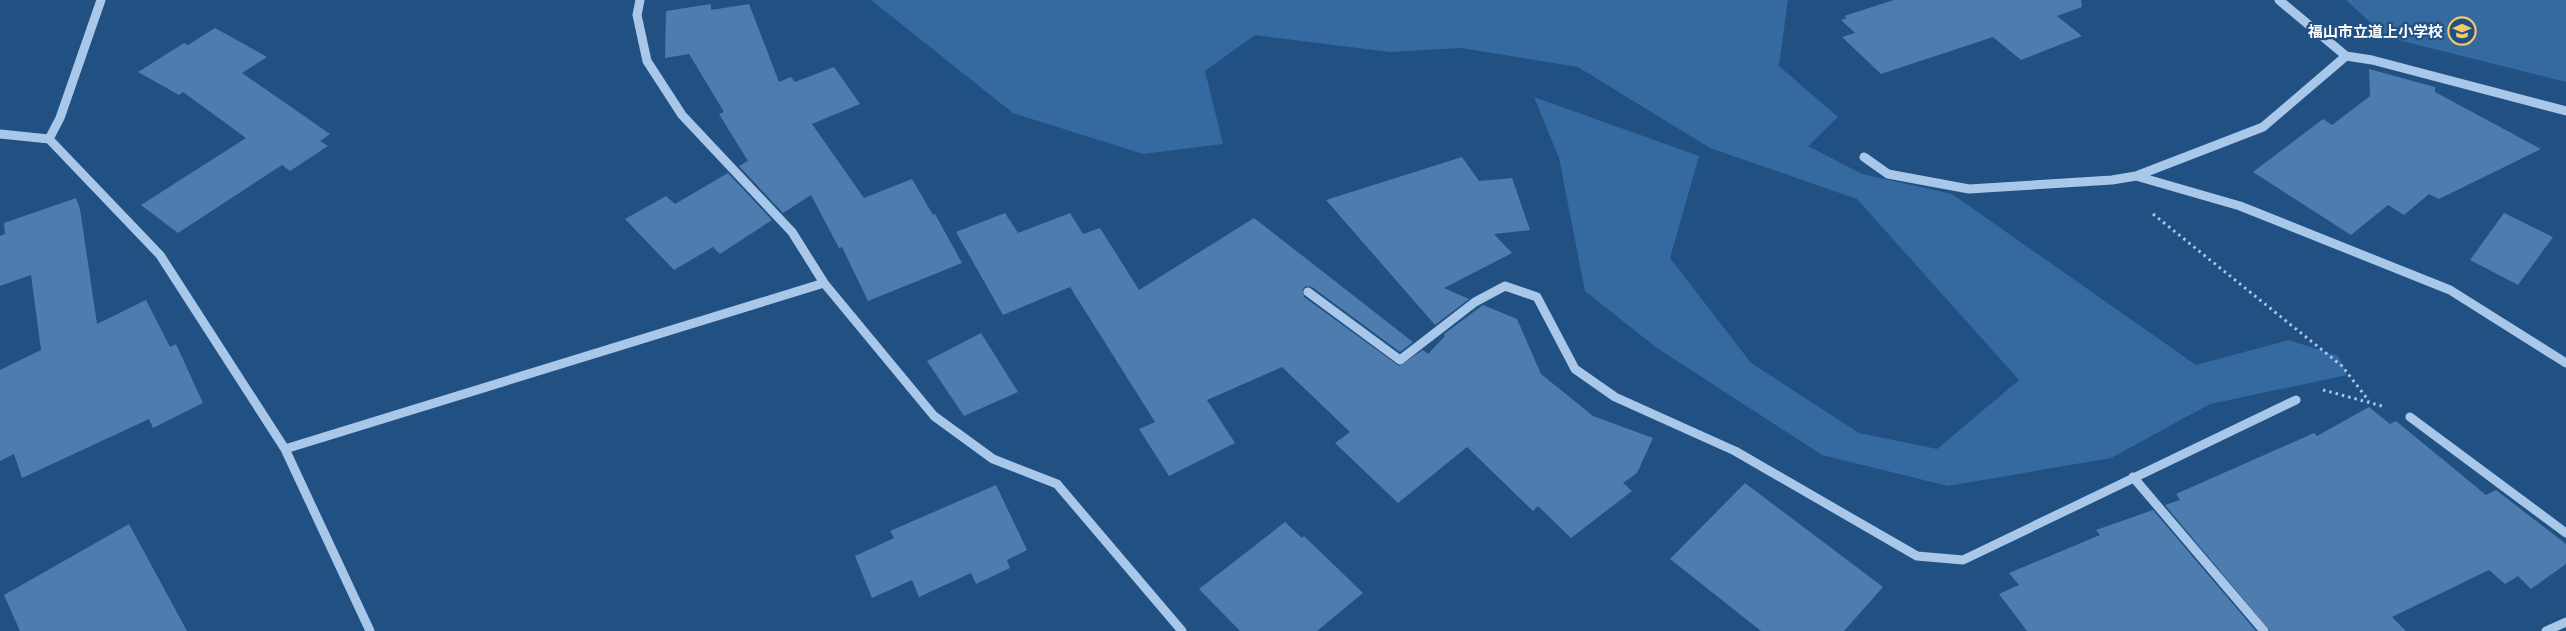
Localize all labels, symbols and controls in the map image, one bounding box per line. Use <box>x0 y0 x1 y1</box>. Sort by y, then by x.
school or university icon: 福山市立道上小学校 <box>2447 16 2477 46</box>
place label: 福山市立道上小学校 <box>2307 22 2443 41</box>

